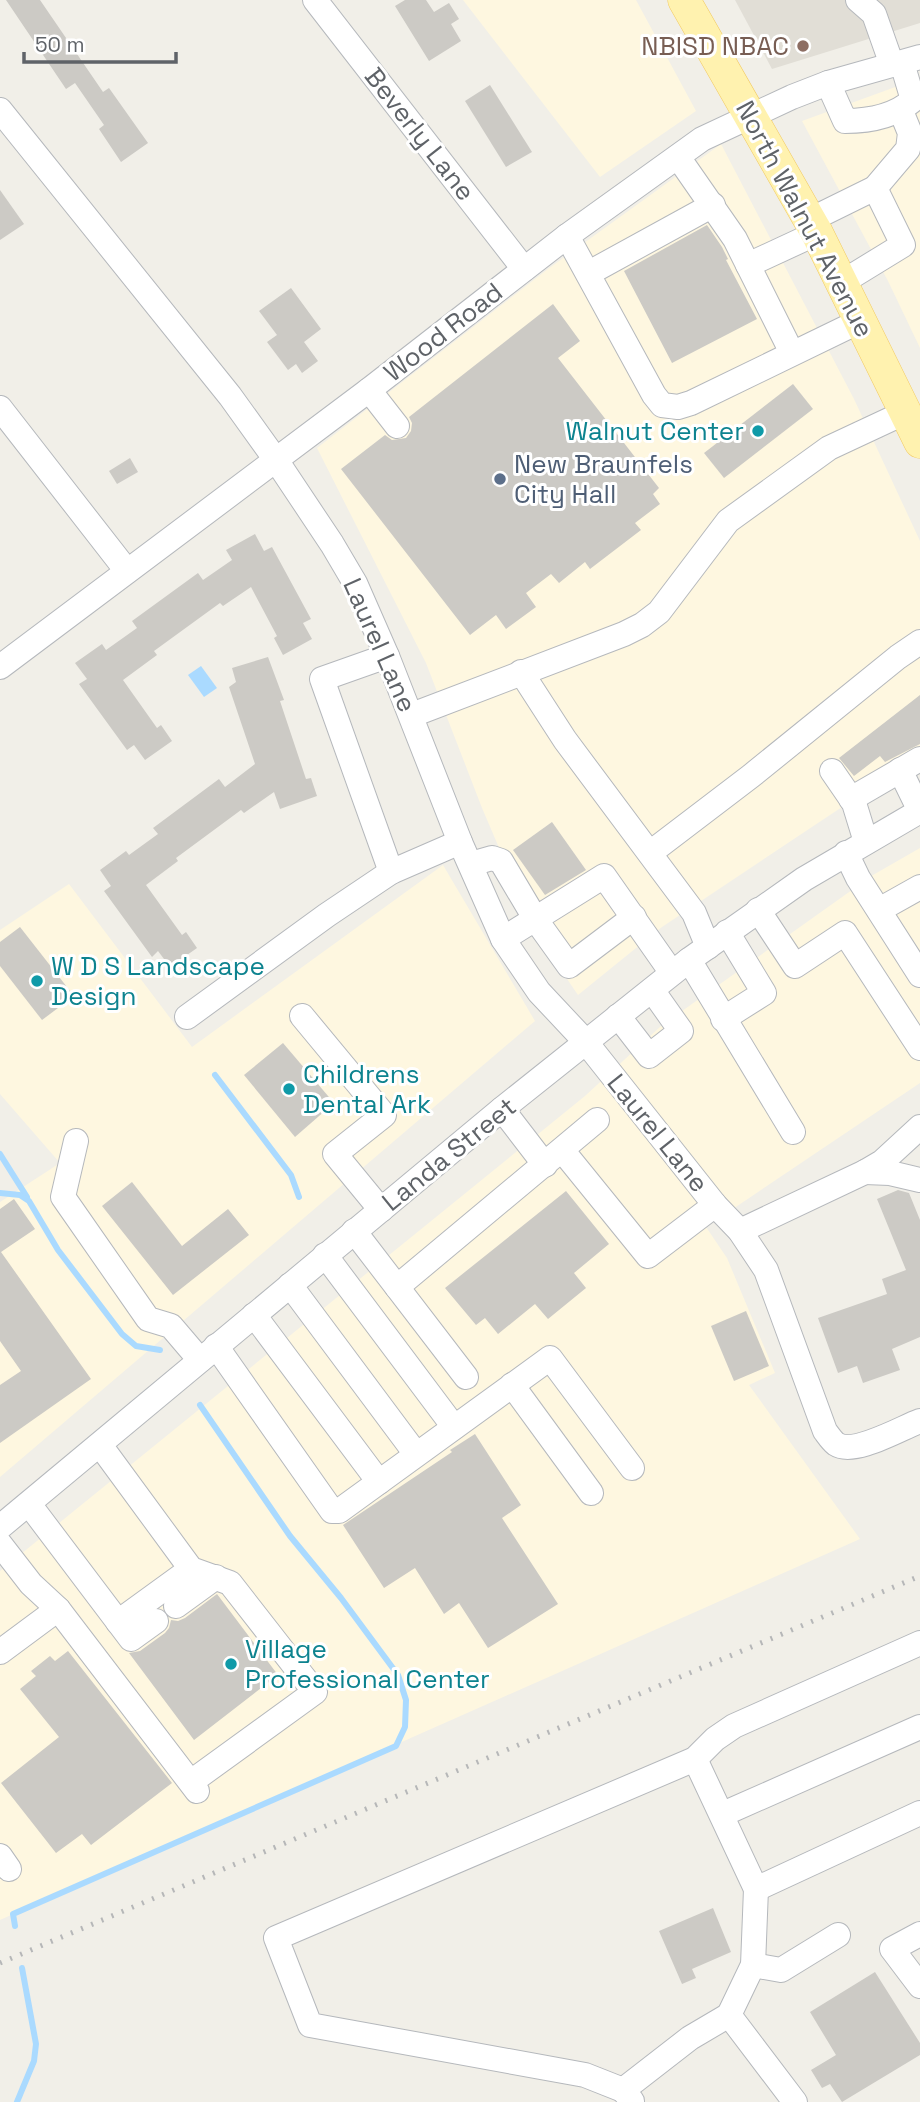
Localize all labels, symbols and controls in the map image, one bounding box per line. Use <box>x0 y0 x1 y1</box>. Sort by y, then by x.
scale bar <box>24 21 177 65</box>
place label: NBISD NBAC <box>641 29 789 63</box>
text: 50 m <box>35 31 85 58</box>
marker: NBISD NBAC <box>795 38 811 54</box>
street label: Beverly Lane <box>357 60 483 208</box>
street label: North Walnut Avenue <box>728 95 882 343</box>
street label: Wood Road <box>377 275 509 389</box>
place label: Walnut Center <box>566 414 744 448</box>
marker: Walnut Center <box>750 423 766 439</box>
place label: New Braunfels City Hall <box>514 447 693 511</box>
marker: New Braunfels City Hall <box>492 471 508 487</box>
street label: Laurel Lane <box>335 573 425 717</box>
place label: W D S Landscape Design <box>51 949 265 1013</box>
marker: W D S Landscape Design <box>29 973 45 989</box>
place label: Childrens Dental Ark <box>303 1057 431 1121</box>
street label: Laurel Lane <box>600 1067 716 1199</box>
marker: Childrens Dental Ark <box>281 1081 297 1097</box>
street label: Landa Street <box>375 1090 523 1218</box>
place label: Village Professional Center <box>245 1632 490 1696</box>
marker: Village Professional Center <box>223 1656 239 1672</box>

